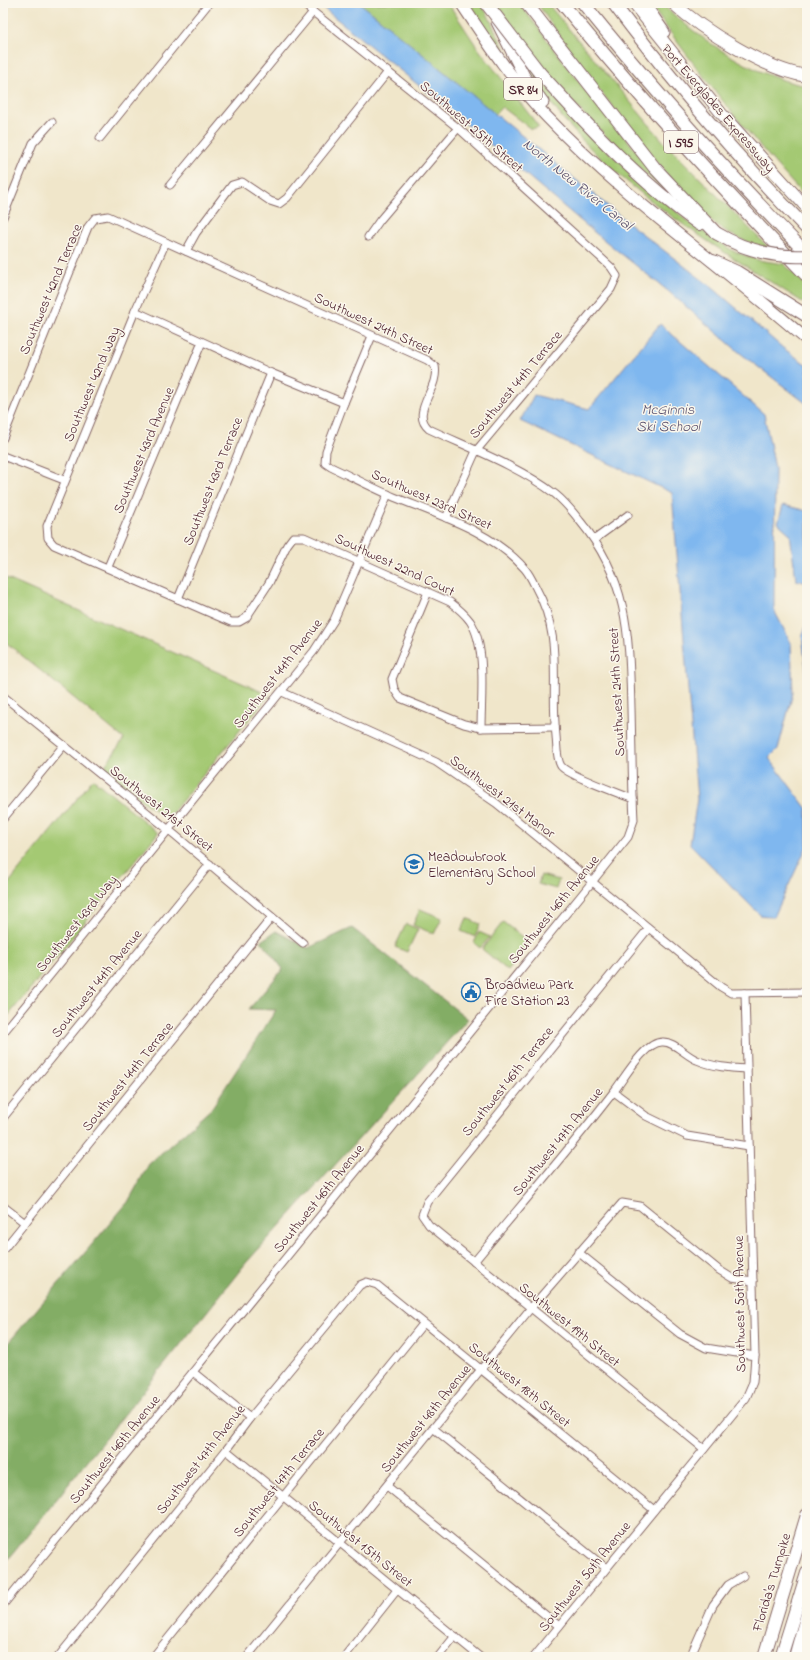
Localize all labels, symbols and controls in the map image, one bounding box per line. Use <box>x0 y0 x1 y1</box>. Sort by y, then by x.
street label: Port Everglades Expressway <box>655 40 780 179</box>
street label: Southwest 25th Street <box>415 76 528 178</box>
road number: SR 84 <box>504 78 542 100</box>
road number: I 595 <box>664 131 698 153</box>
water label: North New River Canal <box>518 134 639 238</box>
street label: Southwest 42nd Terrace <box>14 220 89 358</box>
street label: Southwest 24th Street <box>310 288 437 361</box>
street label: Southwest 42nd Way <box>59 323 127 446</box>
street label: Southwest 44th Terrace <box>464 326 568 444</box>
street label: Southwest 43rd Avenue <box>108 383 181 517</box>
water label: McGinnis Ski School <box>636 399 702 438</box>
street label: Southwest 43rd Terrace <box>178 414 249 549</box>
street label: Southwest 23rd Street <box>368 464 495 537</box>
street label: Southwest 22nd Court <box>331 528 458 603</box>
street label: Southwest 44th Avenue <box>228 614 328 733</box>
street label: Southwest 24th Street <box>604 627 631 757</box>
street label: Southwest 21st Manor <box>445 750 560 844</box>
street label: Southwest 21st Street <box>105 761 218 858</box>
place label: Meadowbrook Elementary School <box>428 847 535 885</box>
street label: Southwest 46th Avenue <box>504 850 605 969</box>
school or university icon: Meadowbrook Elementary School <box>403 853 425 875</box>
street label: Southwest 43rd Way <box>31 871 124 978</box>
street label: Southwest 44th Avenue <box>47 924 148 1043</box>
place label: Broadview Park Fire Station 23 <box>484 975 575 1012</box>
public building icon: Broadview Park Fire Station 23 <box>460 981 482 1003</box>
street label: Southwest 44th Terrace <box>77 1017 180 1136</box>
street label: Southwest 46th Terrace <box>457 1022 560 1141</box>
street label: Southwest 47th Avenue <box>508 1082 609 1201</box>
street label: Southwest 46th Avenue <box>269 1139 370 1258</box>
street label: Southwest 50th Avenue <box>729 1235 752 1373</box>
street label: Southwest 19th Street <box>514 1278 625 1373</box>
street label: Southwest 18th Street <box>463 1337 575 1433</box>
street label: Southwest 48th Avenue <box>376 1360 477 1478</box>
street label: Southwest 46th Avenue <box>65 1390 166 1509</box>
street label: Southwest 47th Avenue <box>151 1400 251 1519</box>
street label: Southwest 47th Terrace <box>228 1423 331 1542</box>
street label: Southwest 15th Street <box>303 1495 417 1593</box>
street label: Southwest 50th Avenue <box>534 1516 637 1637</box>
street label: Florida's Turnpike <box>747 1530 798 1635</box>

